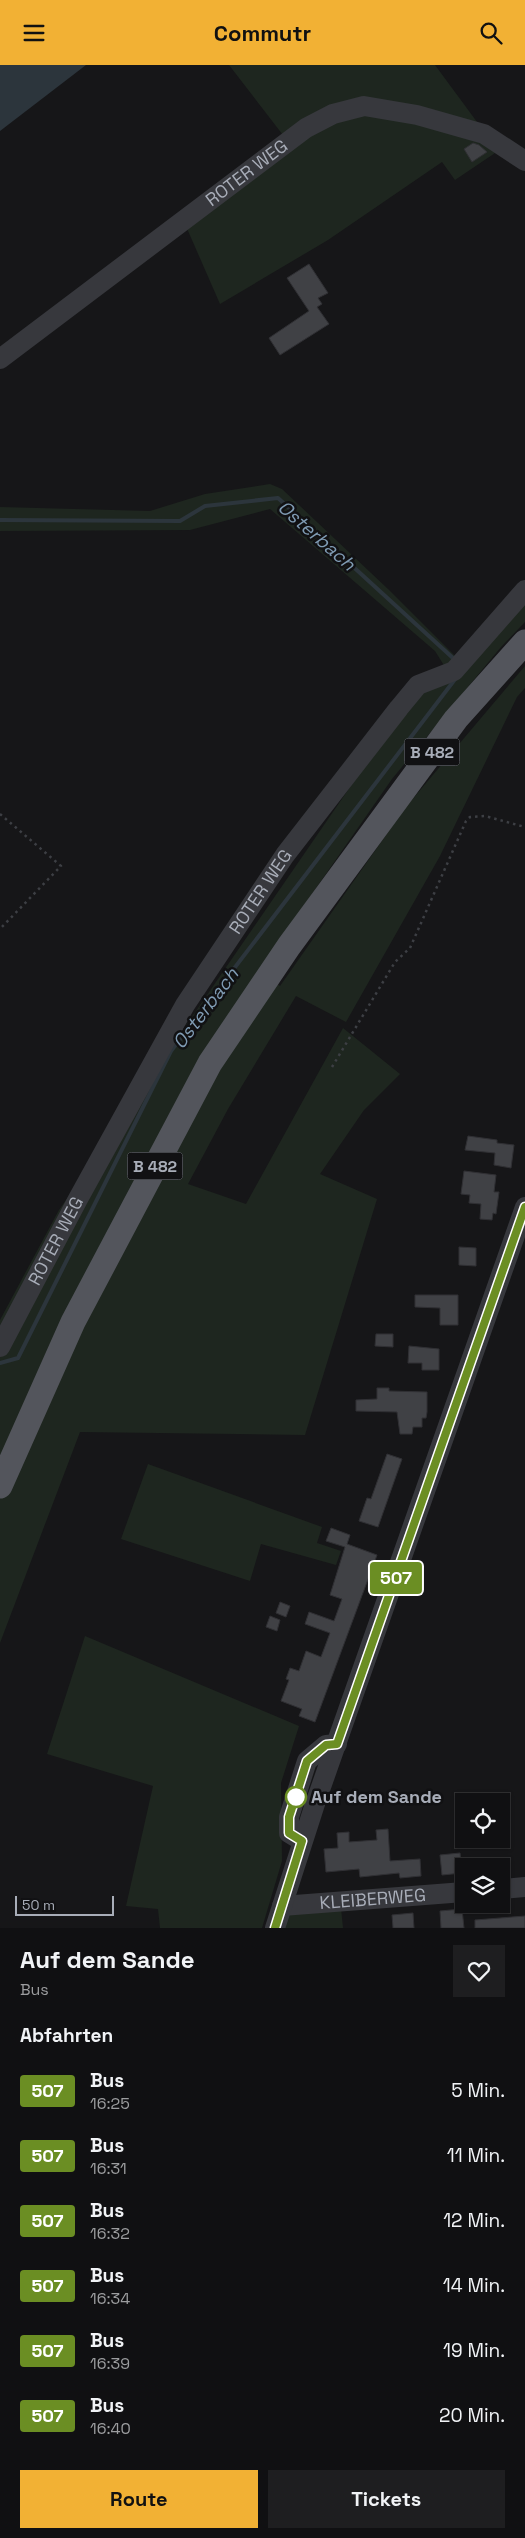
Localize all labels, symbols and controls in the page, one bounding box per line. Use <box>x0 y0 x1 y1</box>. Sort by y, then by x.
icon: menu <box>20 19 48 47</box>
text: Commutr <box>214 19 311 47</box>
icon: search <box>477 19 505 47</box>
street label: ROTER WEG <box>201 134 292 211</box>
water label: Osterbach <box>273 495 361 576</box>
road number: B 482 <box>404 739 460 765</box>
street label: ROTER WEG <box>224 845 297 938</box>
water label: Osterbach <box>167 962 244 1054</box>
road number: B 482 <box>128 1153 182 1179</box>
street label: ROTER WEG <box>23 1192 88 1289</box>
line badge: 507 <box>367 1562 425 1594</box>
text: 507 <box>380 1566 412 1589</box>
place label: Auf dem Sande <box>311 1785 442 1808</box>
marker: Auf dem Sande <box>285 1786 307 1808</box>
map controls <box>455 1793 510 1913</box>
button: locate <box>455 1793 510 1848</box>
button: layers <box>455 1858 510 1913</box>
street label: KLEIBERWEG <box>319 1883 427 1914</box>
scale bar <box>15 1893 114 1916</box>
text: 50 m <box>22 1896 55 1914</box>
text: Auf dem Sande <box>20 1944 195 1975</box>
button: heart <box>453 1945 505 1997</box>
text: Bus <box>20 1979 49 2000</box>
text: Abfahrten <box>20 2023 113 2048</box>
text: Bus <box>90 2068 124 2093</box>
text: 5 Min. <box>451 2078 505 2103</box>
text: 507 <box>31 2079 64 2102</box>
text: 16:25 <box>90 2093 130 2114</box>
text: Bus <box>90 2133 124 2158</box>
text: 11 Min. <box>447 2143 505 2168</box>
text: 507 <box>31 2144 64 2167</box>
text: 16:31 <box>90 2158 127 2179</box>
text: Bus <box>90 2198 124 2223</box>
text: 12 Min. <box>443 2208 505 2233</box>
text: 507 <box>31 2209 64 2232</box>
text: 16:32 <box>90 2223 130 2244</box>
text: Bus <box>90 2263 124 2288</box>
text: 14 Min. <box>443 2273 505 2298</box>
text: 507 <box>31 2274 64 2297</box>
text: 16:34 <box>90 2288 130 2309</box>
text: Bus <box>90 2328 124 2353</box>
text: 19 Min. <box>443 2338 505 2363</box>
text: 507 <box>31 2339 64 2362</box>
text: 16:39 <box>90 2353 130 2374</box>
text: Bus <box>90 2393 124 2418</box>
text: 20 Min. <box>439 2403 505 2428</box>
text: 507 <box>31 2404 64 2427</box>
text: 16:40 <box>90 2418 131 2439</box>
button: Route <box>20 2470 258 2528</box>
button: Tickets <box>268 2470 505 2528</box>

